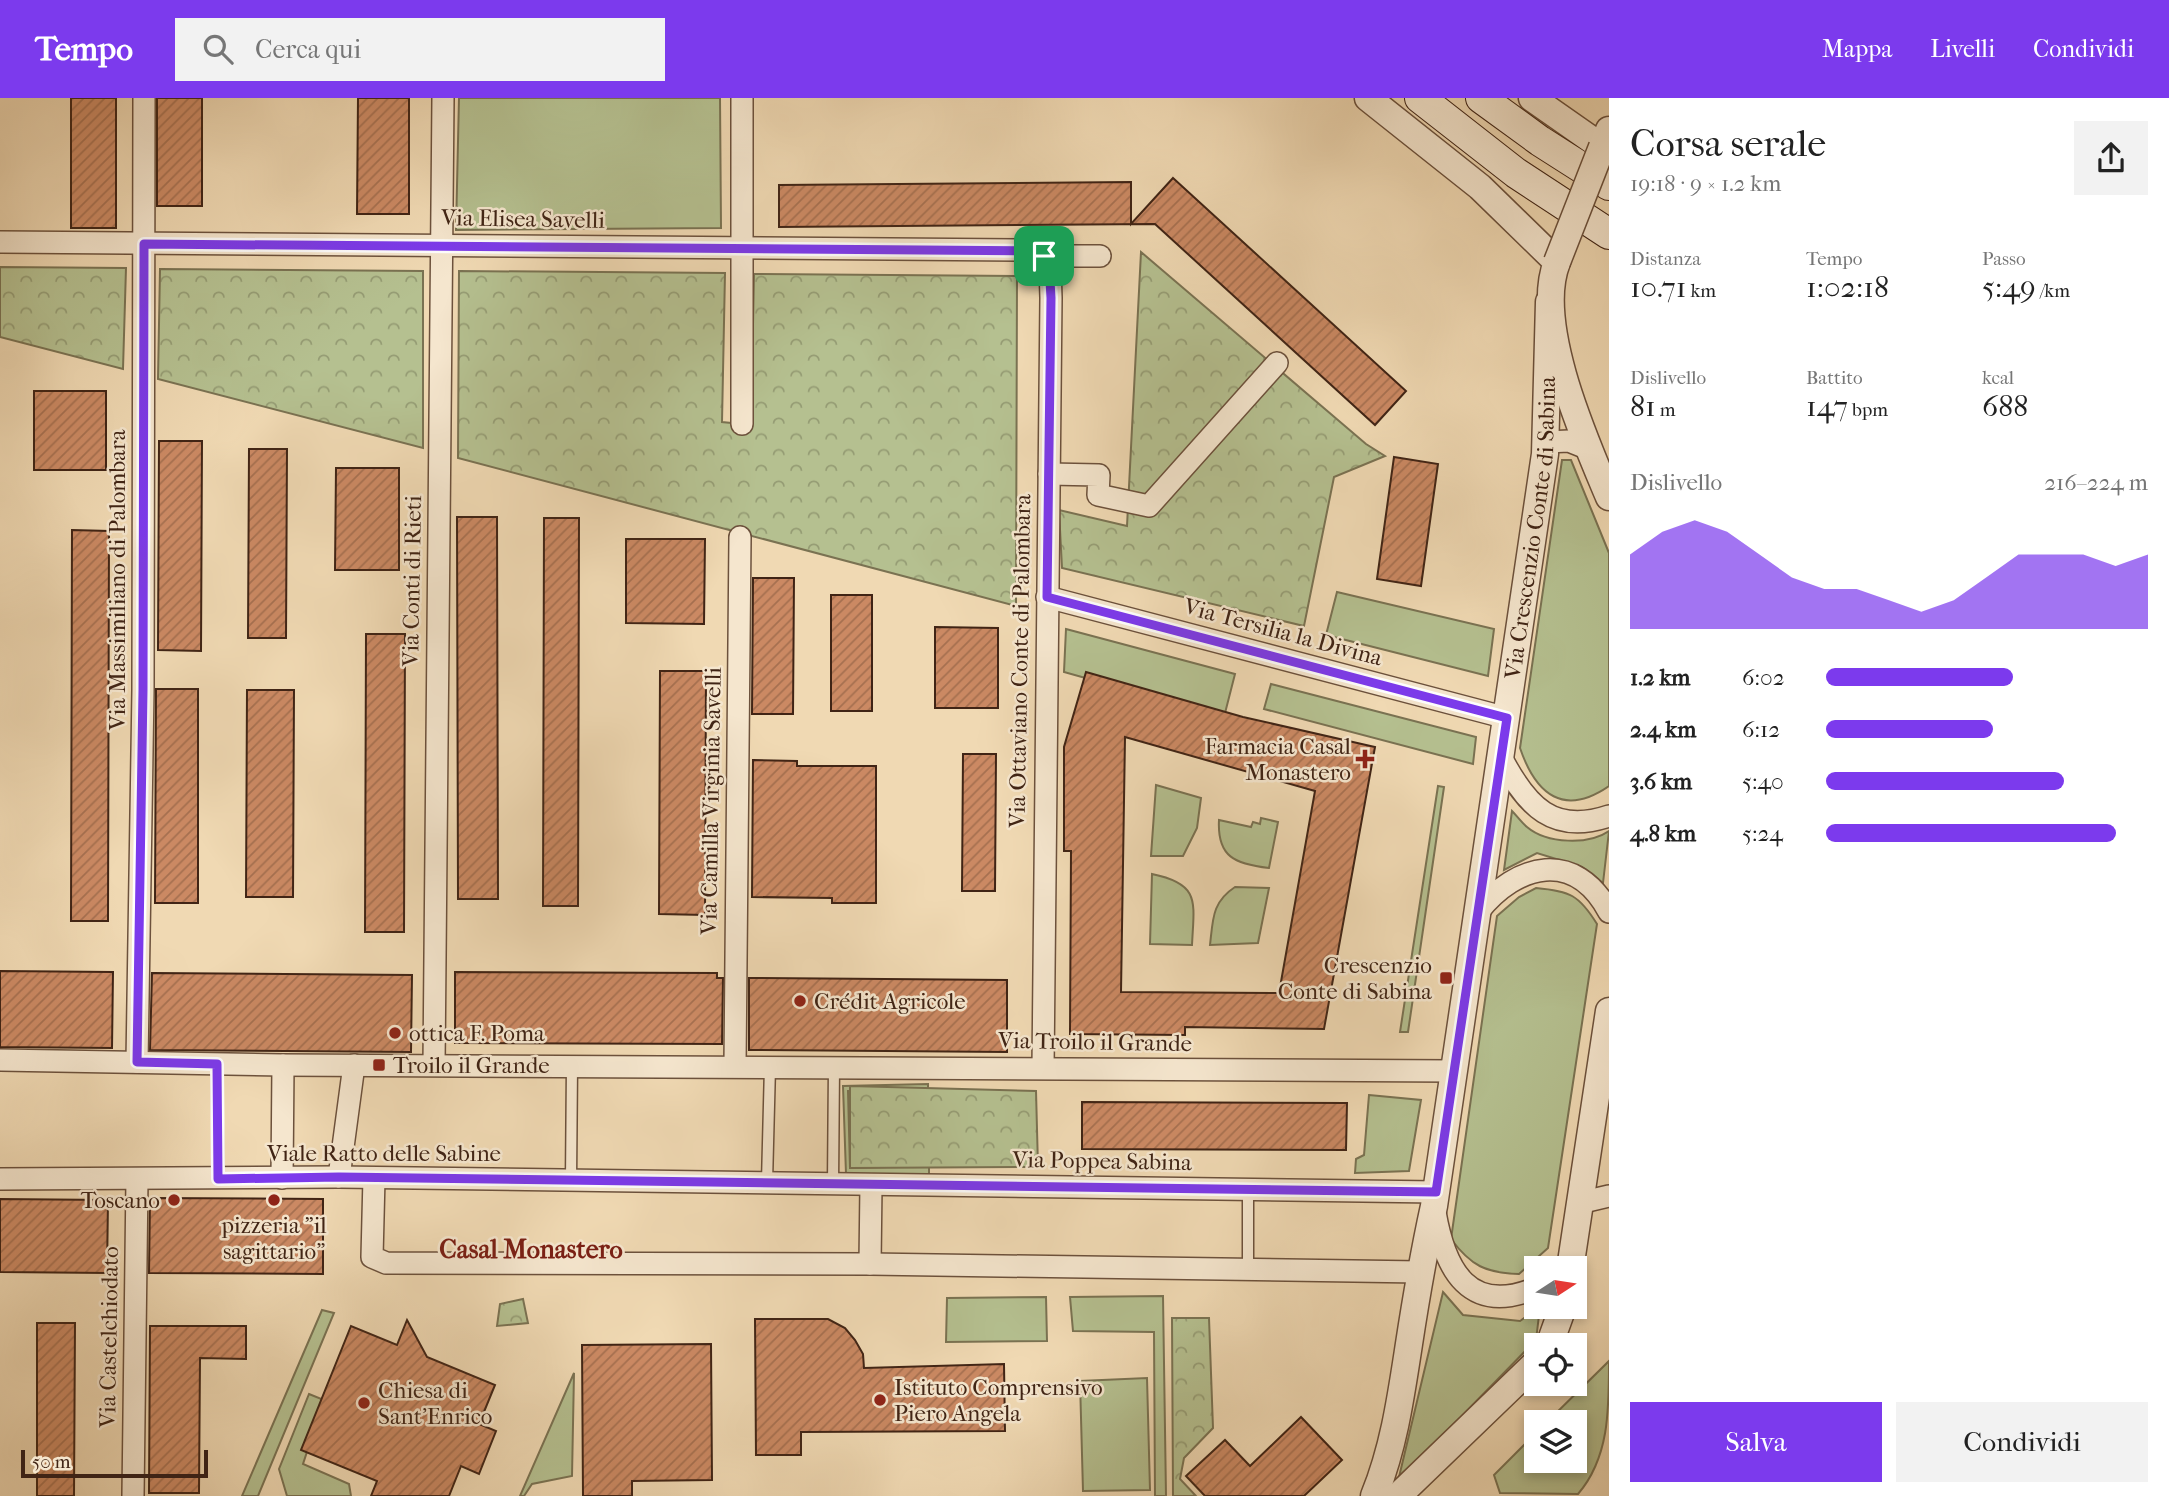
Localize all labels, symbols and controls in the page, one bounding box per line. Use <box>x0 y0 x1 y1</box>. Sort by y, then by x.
search box <box>175 18 665 81</box>
text: Tempo <box>35 30 133 69</box>
icon: search <box>199 30 237 68</box>
text: Cerca qui <box>255 34 361 65</box>
text: Mappa <box>1822 35 1892 63</box>
text: Livelli <box>1930 35 1995 63</box>
text: Condividi <box>2033 35 2134 63</box>
text: Corsa serale <box>1630 121 1826 166</box>
button: share <box>2074 121 2148 195</box>
text: 19:18 · 9 × 1.2 km <box>1630 170 1781 197</box>
street label: Via Elisea Savelli <box>440 204 605 234</box>
pin <box>1014 226 1074 286</box>
icon: arrive <box>1025 237 1063 275</box>
text: Distanza <box>1630 248 1701 270</box>
text: Tempo <box>1806 248 1862 270</box>
text: Passo <box>1982 248 2026 270</box>
text: 10.71 <box>1630 270 1686 305</box>
text: 1:02:18 <box>1806 270 1889 305</box>
text: 5:49 <box>1982 270 2036 305</box>
text: km <box>1686 280 1716 302</box>
text: /km <box>2036 280 2070 302</box>
text: Dislivello <box>1630 367 1706 389</box>
text: Battito <box>1806 367 1863 389</box>
text: kcal <box>1982 367 2014 389</box>
street label: Via Crescenzio Conte di Sabina <box>1498 376 1561 682</box>
text: 81 <box>1630 389 1656 424</box>
text: 147 <box>1806 389 1848 424</box>
text: 688 <box>1982 389 2028 424</box>
text: m <box>1656 399 1676 421</box>
text: bpm <box>1848 399 1888 421</box>
street label: Via Massimiliano di Palombara <box>104 429 131 731</box>
text: Dislivello <box>1630 469 1722 496</box>
text: 216–224 m <box>2044 469 2148 496</box>
street label: Via Ottaviano Conte di Palombara <box>1004 493 1036 829</box>
street label: Via Conti di Rieti <box>397 495 427 668</box>
street label: Via Tersilia la Divina <box>1180 592 1385 672</box>
text: 1.2 km <box>1630 664 1690 691</box>
text: 6:02 <box>1742 664 1785 691</box>
street label: Via Camilla Virginia Savelli <box>695 667 727 936</box>
text: 2.4 km <box>1630 716 1696 743</box>
text: 6:12 <box>1742 716 1780 743</box>
place label: Farmacia Casal Monastero <box>1204 733 1352 786</box>
marker: Farmacia Casal Monastero <box>1357 751 1373 767</box>
text: 3.6 km <box>1630 768 1692 795</box>
text: 5:40 <box>1742 768 1784 795</box>
text: 4.8 km <box>1630 820 1696 847</box>
text: 5:24 <box>1742 820 1783 847</box>
place label: Crescenzio Conte di Sabina <box>1278 952 1432 1005</box>
marker: Crescenzio Conte di Sabina <box>1438 970 1454 986</box>
place label: Crédit Agricole <box>814 988 966 1015</box>
marker: Crédit Agricole <box>792 993 808 1009</box>
place label: ottica F. Poma <box>409 1020 545 1047</box>
marker: ottica F. Poma <box>387 1025 403 1041</box>
street label: Via Troilo il Grande <box>997 1027 1192 1057</box>
place label: Troilo il Grande <box>393 1052 550 1079</box>
marker: Troilo il Grande <box>371 1057 387 1073</box>
street label: Viale Ratto delle Sabine <box>266 1140 501 1167</box>
street label: Via Poppea Sabina <box>1011 1146 1192 1176</box>
place label: Toscano <box>81 1187 160 1214</box>
marker: Toscano <box>166 1192 182 1208</box>
marker: pizzeria "il sagittario" <box>266 1192 282 1208</box>
place label: pizzeria "il sagittario" <box>220 1212 327 1265</box>
district label: Casal Monastero <box>439 1234 623 1265</box>
street label: Via Castelchiodato <box>94 1246 124 1429</box>
north arrow <box>1524 1256 1587 1320</box>
map controls <box>1524 1256 1587 1473</box>
button: locate <box>1524 1333 1587 1396</box>
place label: Istituto Comprensivo Piero Angela <box>894 1374 1103 1427</box>
place label: Chiesa di Sant'Enrico <box>378 1377 492 1430</box>
marker: Istituto Comprensivo Piero Angela <box>872 1392 888 1408</box>
marker: Chiesa di Sant'Enrico <box>356 1395 372 1411</box>
button: Salva <box>1630 1402 1882 1482</box>
button: Condividi <box>1896 1402 2148 1482</box>
button: layers <box>1524 1410 1587 1473</box>
scale bar <box>21 1447 208 1479</box>
text: 50 m <box>32 1451 71 1473</box>

